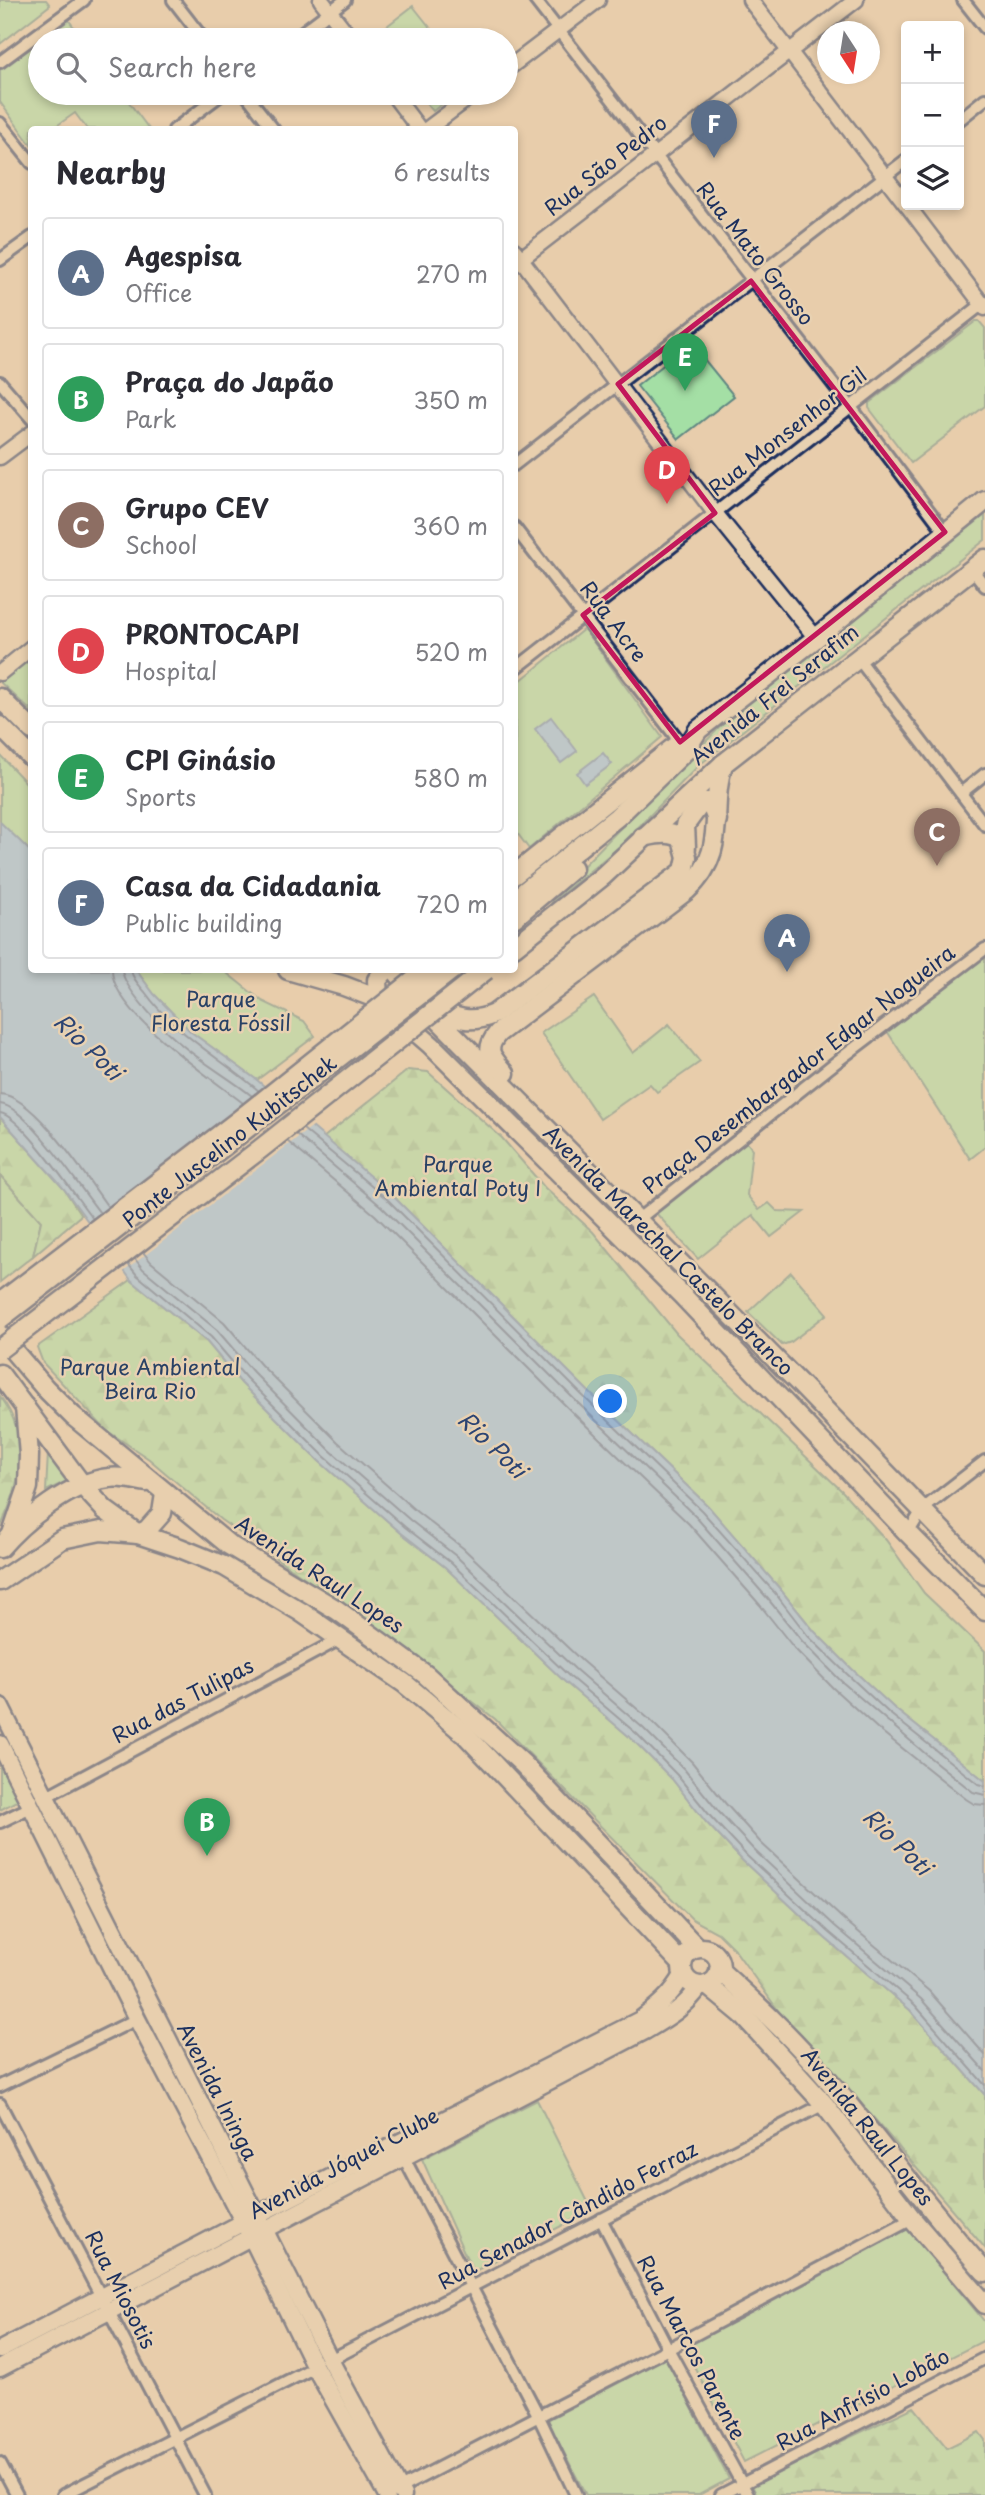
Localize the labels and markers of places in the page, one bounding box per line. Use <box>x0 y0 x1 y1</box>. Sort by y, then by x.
pin: F <box>691 100 737 158</box>
pin: E <box>662 333 708 391</box>
pin: D <box>644 446 690 504</box>
pin: C <box>914 808 960 866</box>
pin: A <box>764 914 810 972</box>
pin: B <box>184 1798 230 1856</box>

